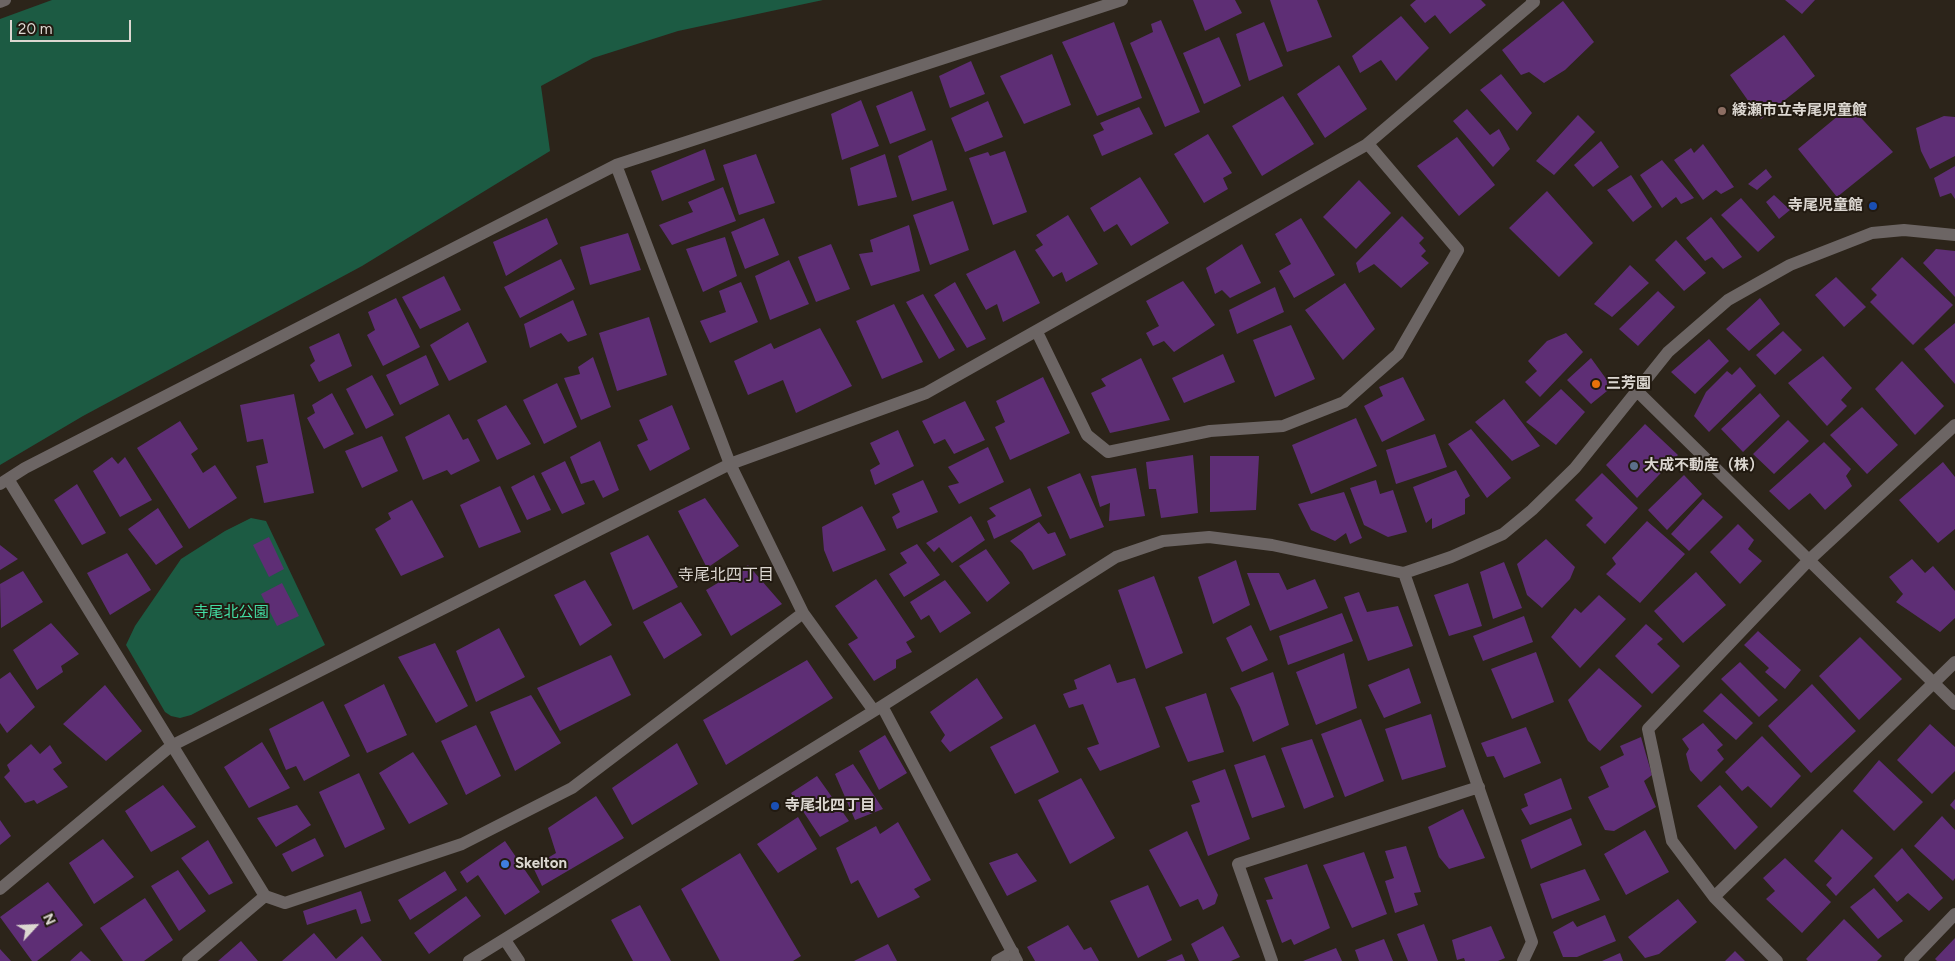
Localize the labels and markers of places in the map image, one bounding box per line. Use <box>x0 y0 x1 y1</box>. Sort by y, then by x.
place label: 綾瀬市立寺尾児童館 <box>1732 102 1867 120</box>
marker: 綾瀬市立寺尾児童館 <box>1716 105 1728 117</box>
place label: 寺尾児童館 <box>1788 197 1863 215</box>
marker: 寺尾児童館 <box>1867 200 1879 212</box>
place label: 三芳園 <box>1606 375 1651 393</box>
marker: 三芳園 <box>1590 378 1602 390</box>
place label: 大成不動産（株） <box>1644 457 1764 475</box>
marker: 大成不動産（株） <box>1628 460 1640 472</box>
place label: 寺尾北四丁目 <box>785 797 875 815</box>
marker: 寺尾北四丁目 <box>769 800 781 812</box>
place label: Skelton <box>515 855 567 873</box>
marker: Skelton <box>499 858 511 870</box>

